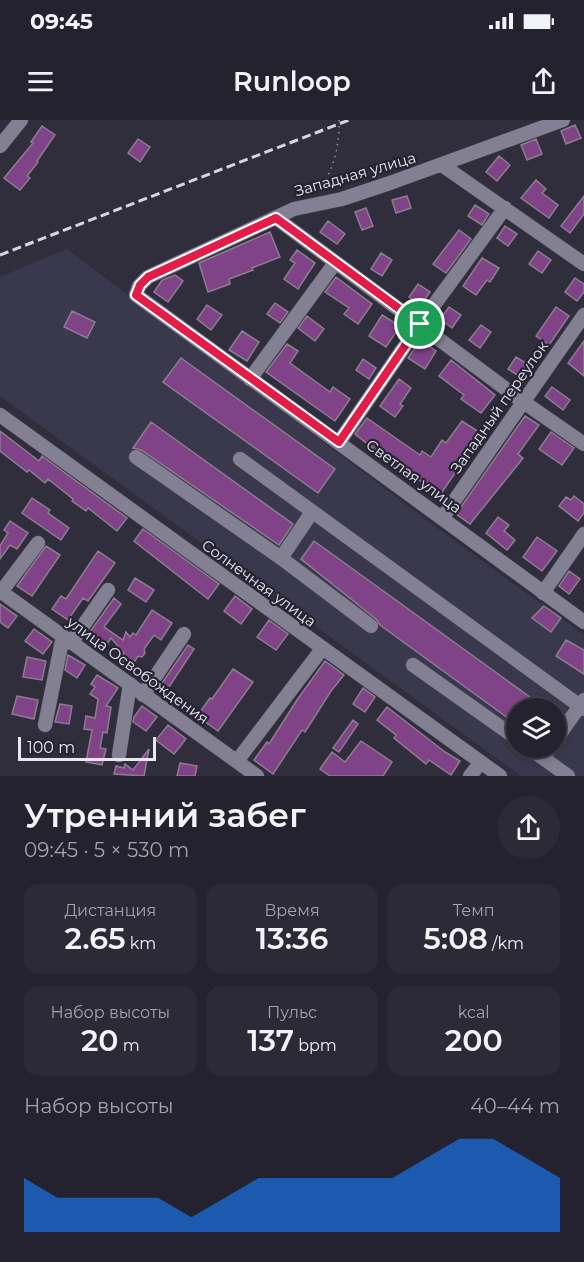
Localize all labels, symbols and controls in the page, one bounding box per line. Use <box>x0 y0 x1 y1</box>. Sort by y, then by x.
text: 09:45 <box>30 8 93 35</box>
icon: menu <box>24 65 57 98</box>
text: Runloop <box>233 65 351 98</box>
icon: share <box>527 65 560 98</box>
street label: Западная улица <box>292 148 418 200</box>
pin <box>394 298 445 349</box>
icon: arrive <box>403 307 436 340</box>
street label: Западный переулок <box>446 337 552 477</box>
street label: Светлая улица <box>363 435 465 517</box>
street label: Солнечная улица <box>198 535 320 631</box>
street label: улица Освобождения <box>63 612 213 728</box>
map controls <box>506 698 566 758</box>
button: layers <box>506 698 566 758</box>
scale bar <box>18 734 156 762</box>
text: 100 m <box>27 738 75 757</box>
text: Утренний забег <box>24 795 306 835</box>
button: share <box>497 796 560 859</box>
text: 09:45 · 5 × 530 m <box>24 838 189 862</box>
text: Дистанция <box>64 901 156 920</box>
text: Время <box>264 901 320 920</box>
text: Темп <box>453 901 495 920</box>
text: 2.65 <box>64 920 126 957</box>
text: 13:36 <box>256 920 328 957</box>
text: 5:08 <box>423 920 488 957</box>
text: km <box>126 934 156 953</box>
text: /km <box>488 934 524 953</box>
text: Набор высоты <box>51 1003 170 1022</box>
text: Пульс <box>267 1003 317 1022</box>
text: kcal <box>458 1003 490 1022</box>
text: 20 <box>81 1022 119 1059</box>
text: 137 <box>247 1022 294 1059</box>
text: 200 <box>445 1022 503 1059</box>
text: m <box>119 1036 140 1055</box>
text: bpm <box>294 1036 337 1055</box>
text: Набор высоты <box>24 1094 173 1118</box>
text: 40–44 m <box>470 1094 560 1118</box>

